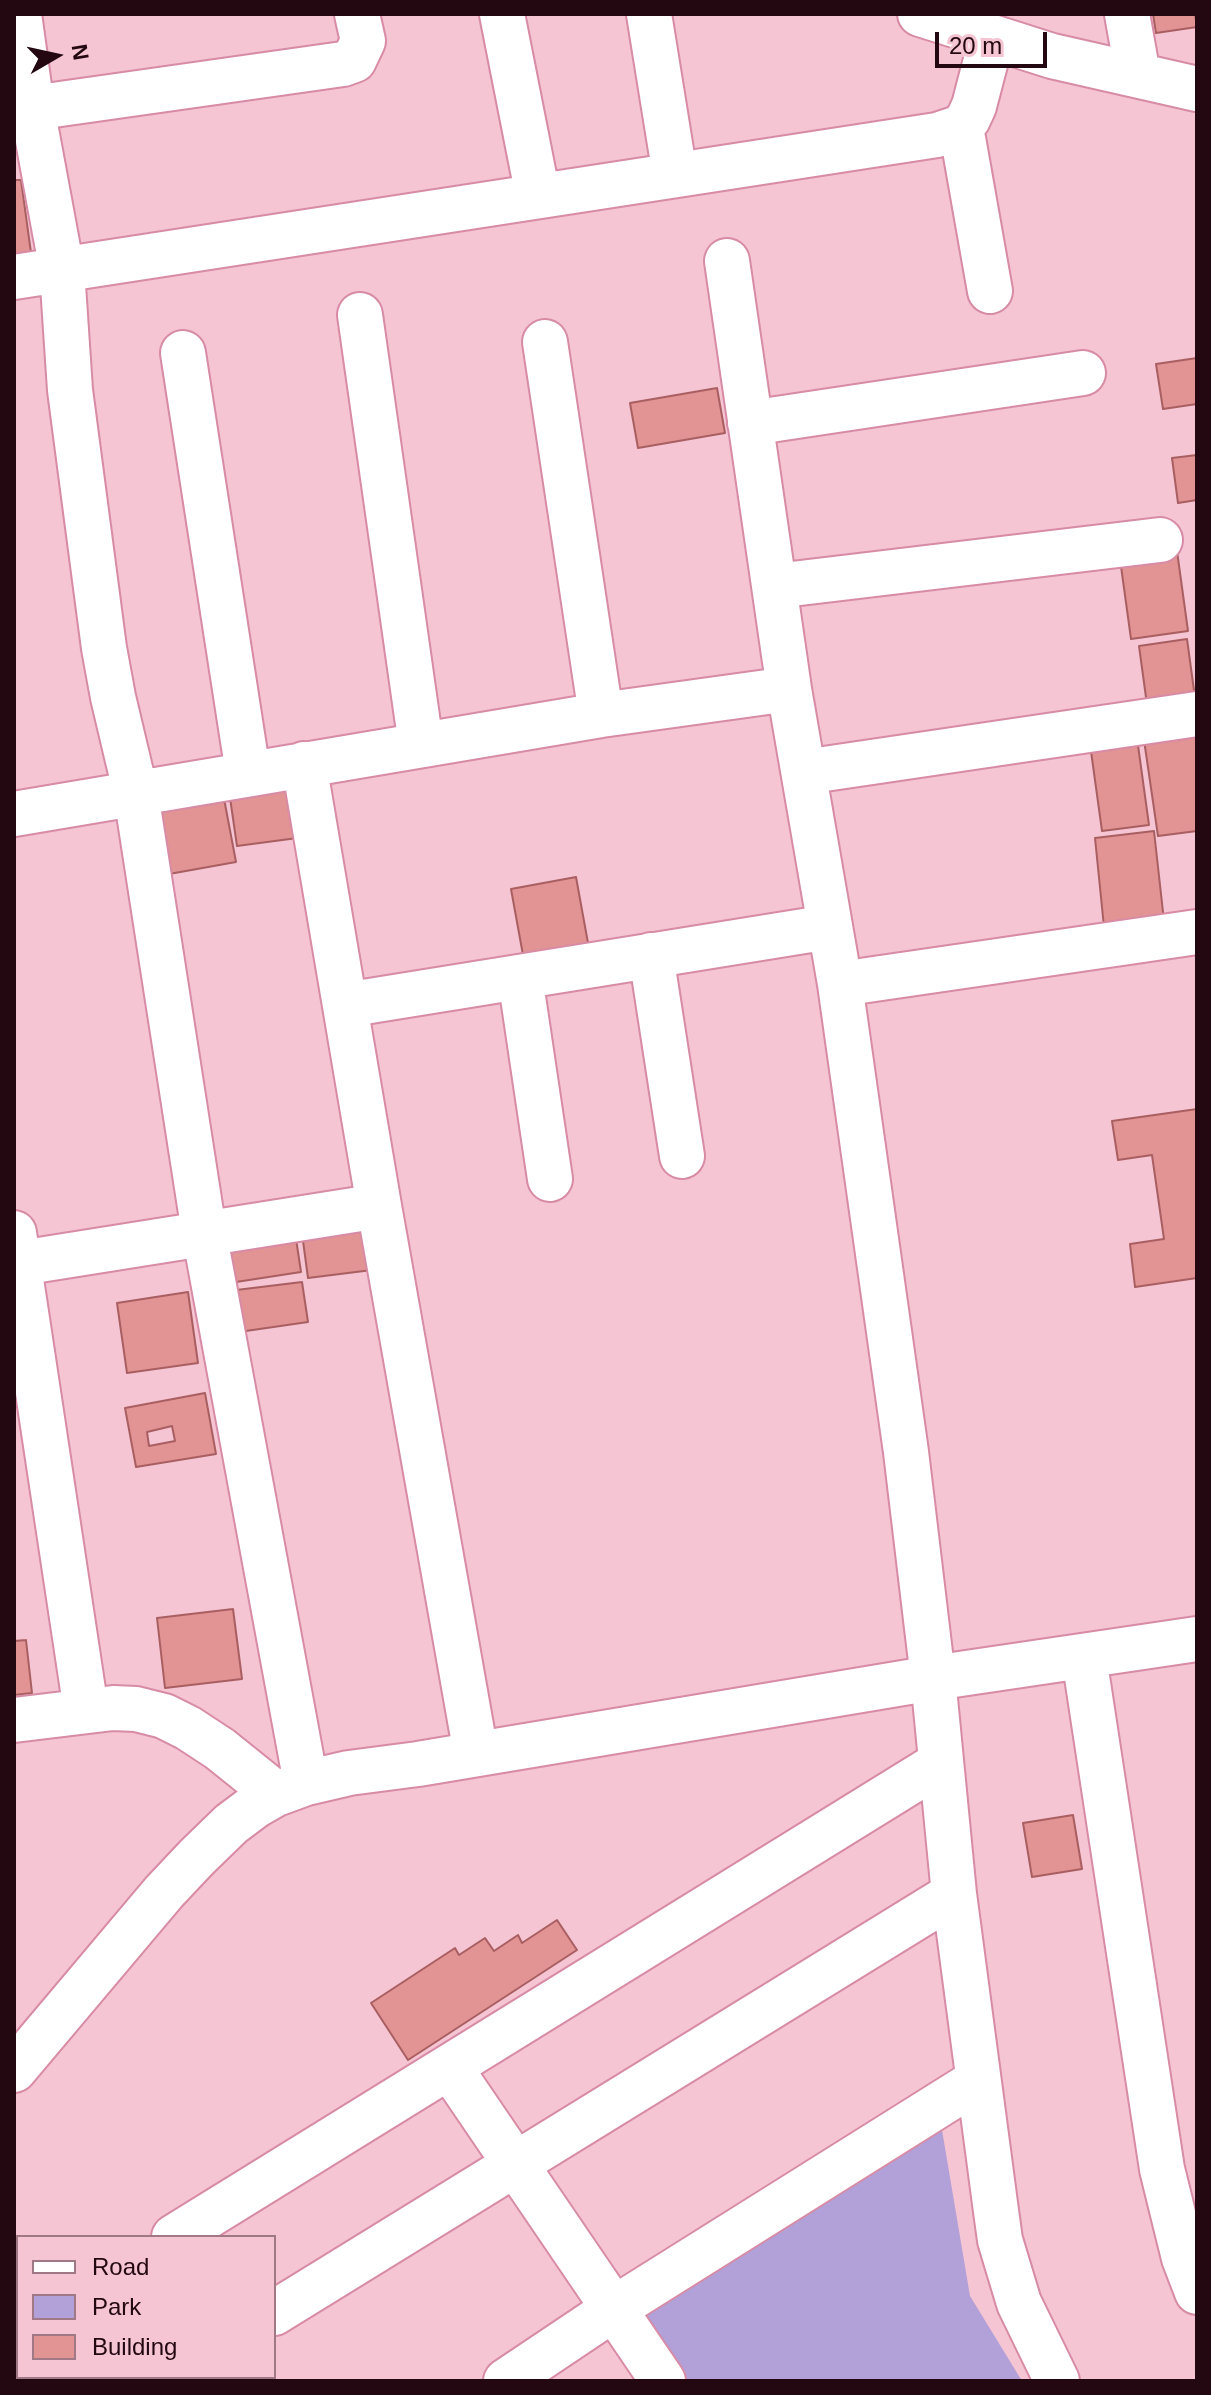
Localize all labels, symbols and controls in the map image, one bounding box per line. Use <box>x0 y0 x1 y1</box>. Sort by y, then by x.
north arrow <box>16 16 96 96</box>
scale bar <box>939 16 1051 66</box>
text: 20 m <box>949 32 1002 59</box>
text: N <box>67 42 94 62</box>
legend <box>16 2235 276 2379</box>
text: Road <box>92 2253 149 2280</box>
text: Park <box>92 2293 141 2320</box>
text: Building <box>92 2333 177 2360</box>

